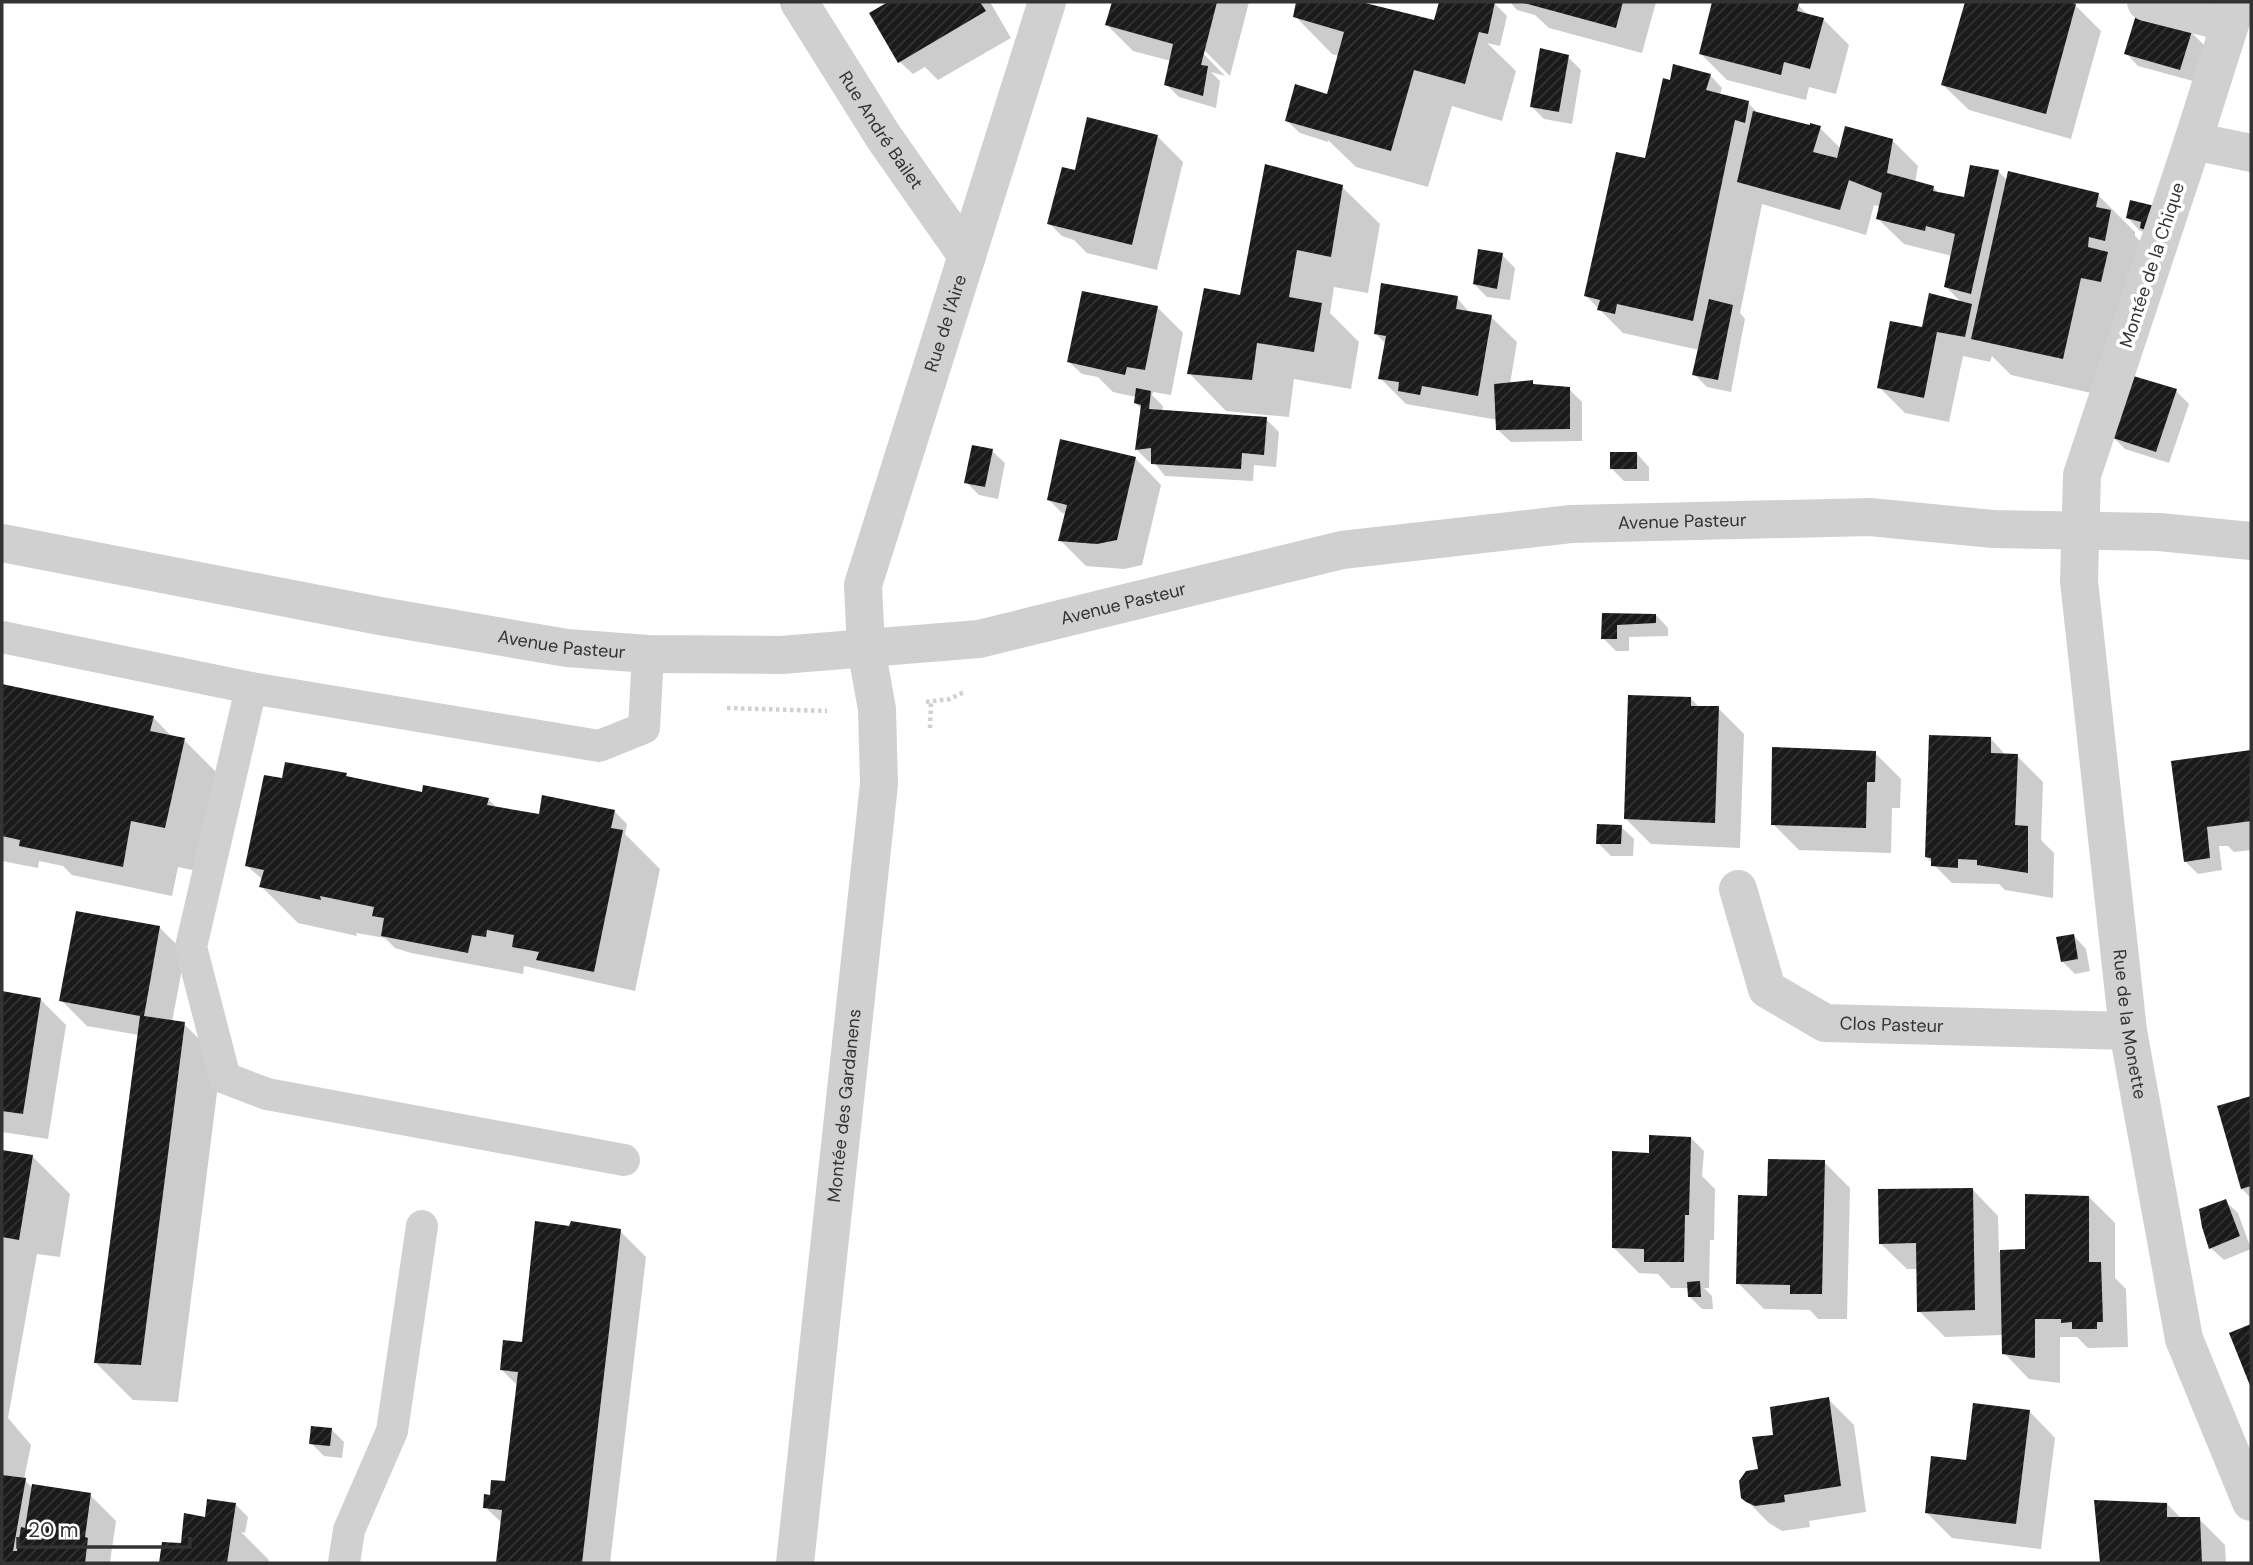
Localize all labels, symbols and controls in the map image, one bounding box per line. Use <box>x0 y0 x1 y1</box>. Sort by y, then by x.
street label: Rue André Bailet <box>833 66 929 194</box>
street label: Montée de la Chique <box>2114 179 2190 351</box>
street label: Rue de l'Aire <box>919 272 972 375</box>
street label: Avenue Pasteur <box>1618 508 1747 535</box>
street label: Avenue Pasteur <box>1058 577 1189 631</box>
street label: Avenue Pasteur <box>496 624 627 664</box>
street label: Rue de la Monette <box>2107 948 2152 1101</box>
street label: Montée des Gardanens <box>822 1008 867 1204</box>
street label: Clos Pasteur <box>1839 1011 1944 1038</box>
scale bar <box>18 1506 189 1550</box>
text: 20 m <box>28 1516 79 1544</box>

